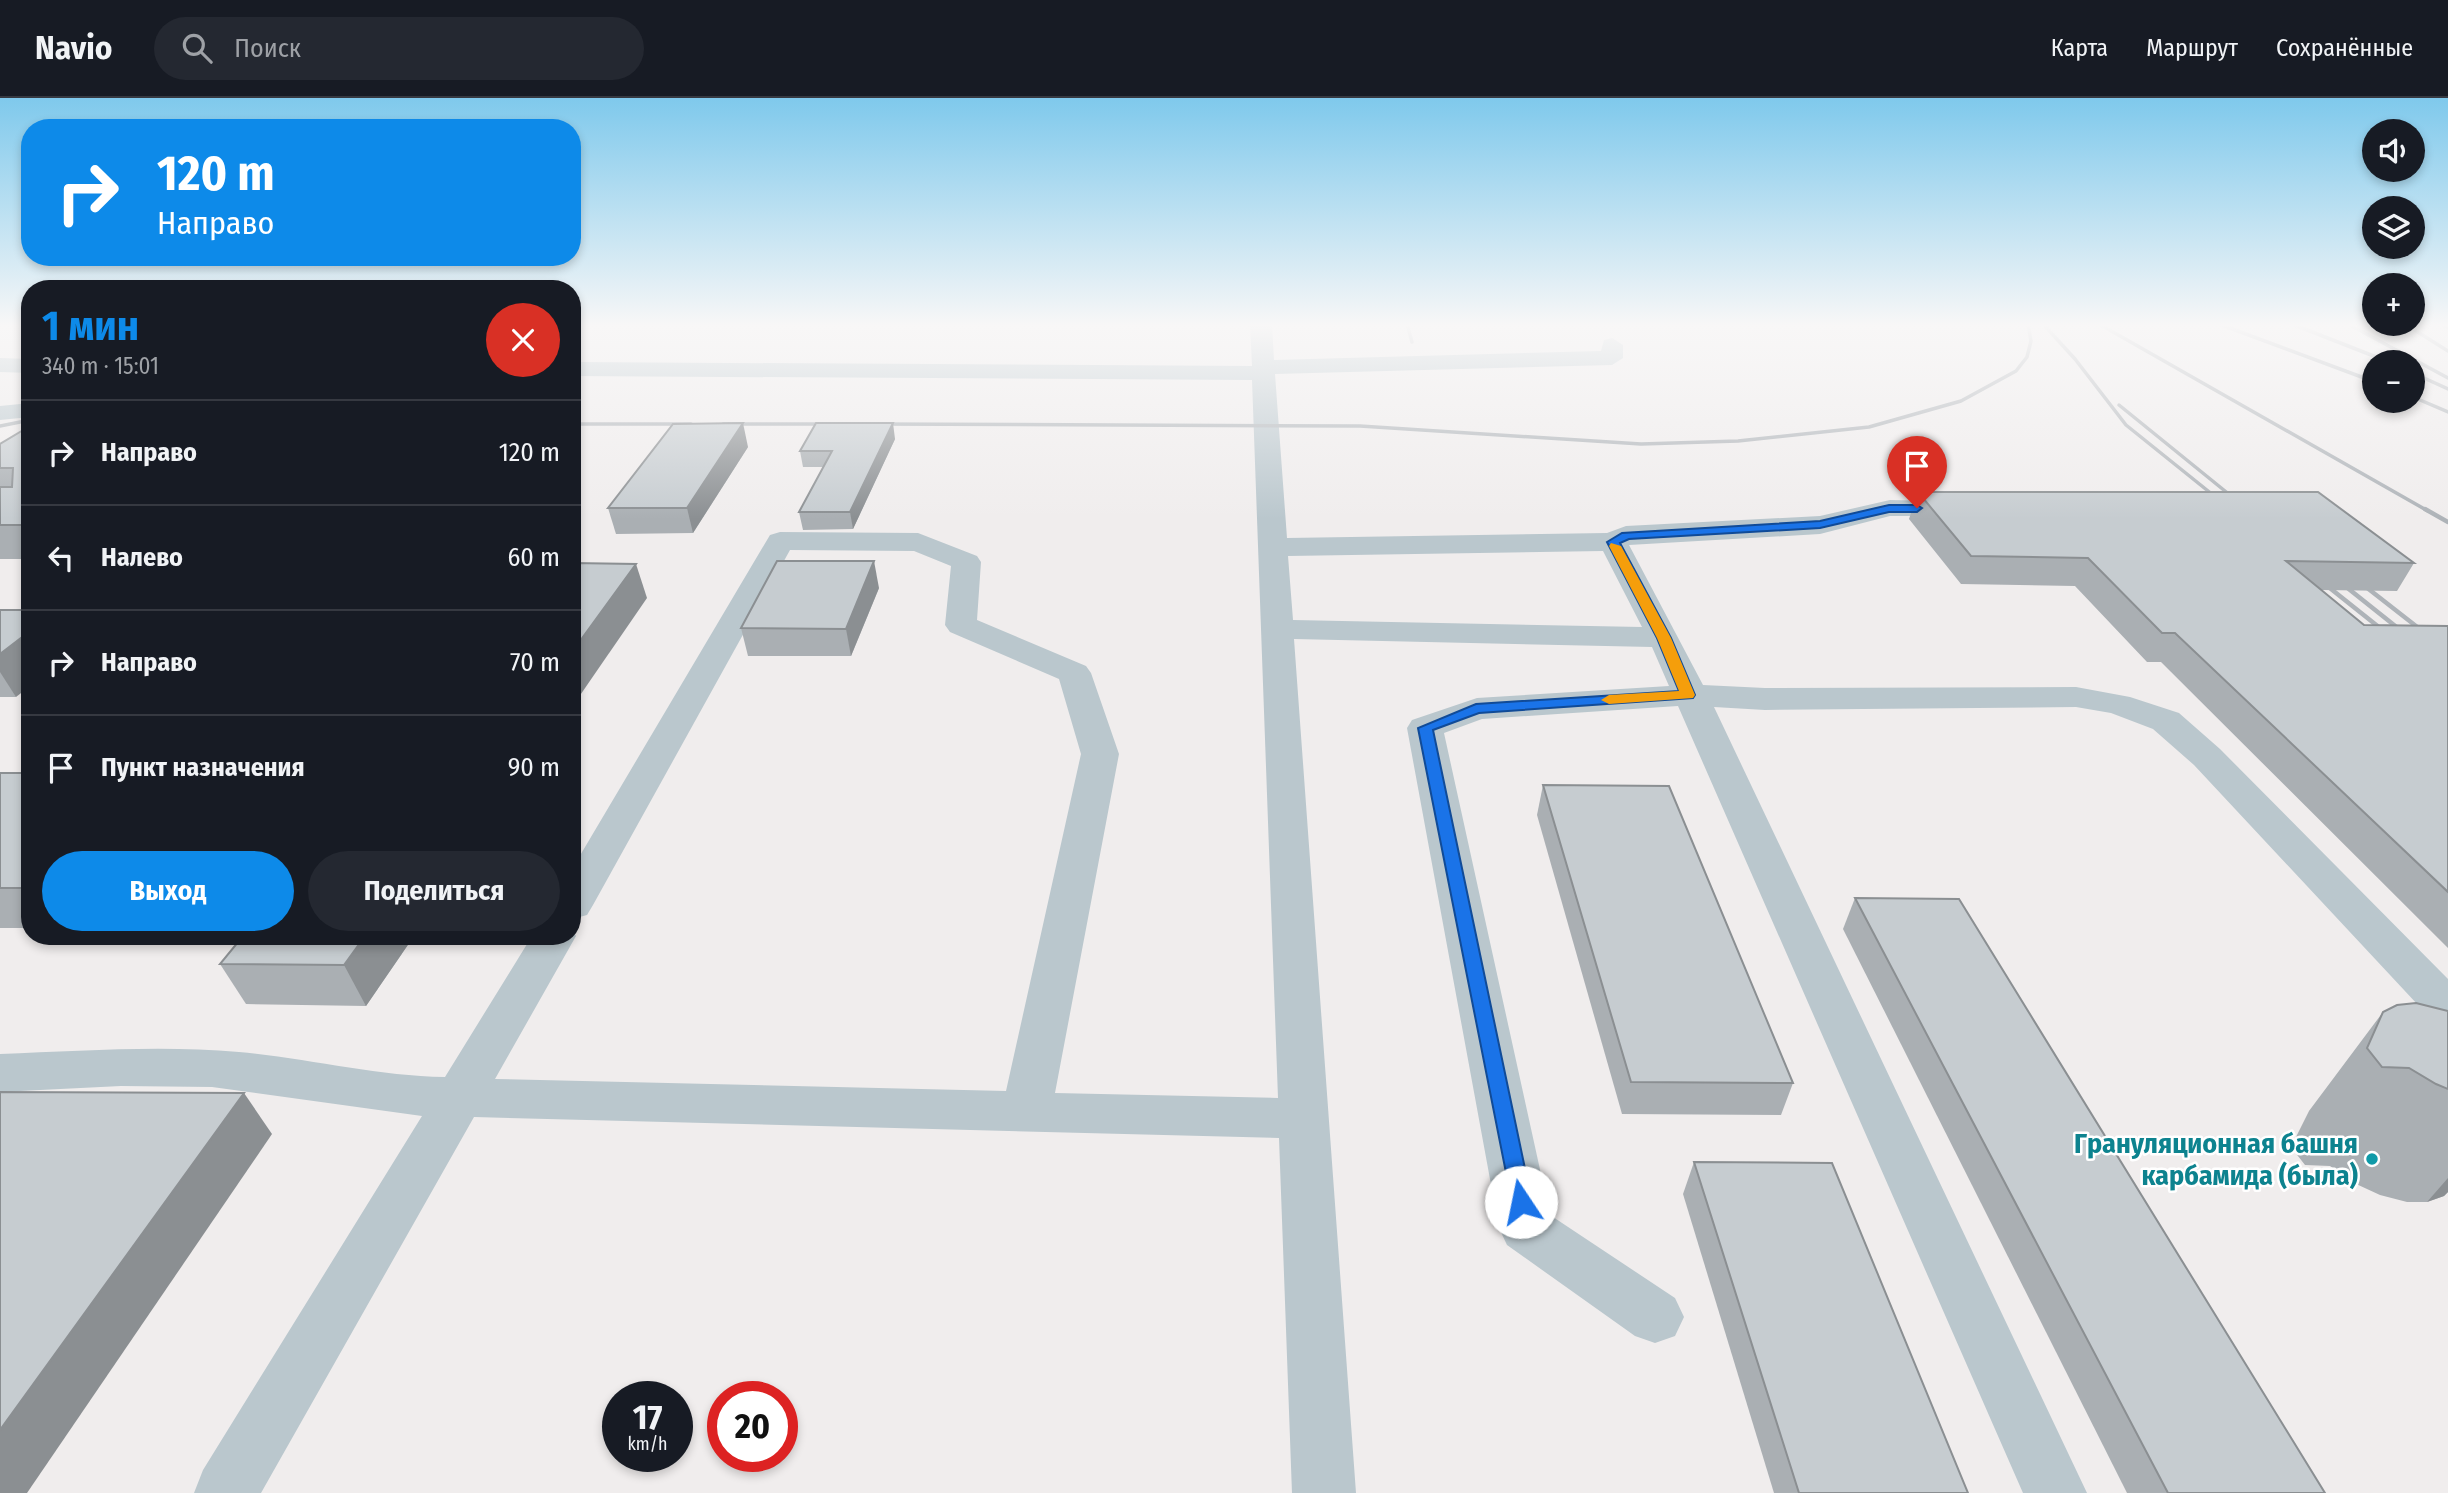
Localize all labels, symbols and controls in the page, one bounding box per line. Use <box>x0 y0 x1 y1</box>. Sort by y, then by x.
search box <box>154 17 644 80</box>
text: Navio <box>35 28 112 68</box>
icon: search <box>178 29 216 67</box>
text: Поиск <box>234 33 301 64</box>
text: Карта <box>2051 34 2108 62</box>
text: Маршрут <box>2146 34 2238 62</box>
text: Сохранённые <box>2276 34 2413 62</box>
map controls <box>2362 119 2425 413</box>
button: sound <box>2362 119 2425 182</box>
text: 120 m <box>157 144 275 203</box>
icon: right <box>42 147 133 238</box>
button: layers <box>2362 196 2425 259</box>
text: Направо <box>157 204 274 242</box>
button: + <box>2362 273 2425 336</box>
text: 1 мин <box>42 301 139 351</box>
button: close <box>486 303 560 377</box>
button: − <box>2362 350 2425 413</box>
text: 340 m · 15:01 <box>42 352 159 380</box>
icon: right <box>42 434 80 472</box>
pin <box>1887 436 1947 508</box>
text: Направо <box>101 437 197 468</box>
text: 120 m <box>499 437 560 468</box>
icon: arrive <box>1898 447 1936 485</box>
icon: left <box>42 539 80 577</box>
text: Налево <box>101 542 183 573</box>
text: 60 m <box>507 542 560 573</box>
icon: right <box>42 644 80 682</box>
text: Направо <box>101 647 197 678</box>
text: 70 m <box>510 647 560 678</box>
icon: arrive <box>42 749 80 787</box>
text: Пункт назначения <box>101 752 305 783</box>
text: 90 m <box>508 752 560 783</box>
button: Выход <box>42 851 294 931</box>
button: Поделиться <box>308 851 560 931</box>
place label: Грануляционная башня карбамида (была) <box>2074 1127 2359 1192</box>
marker: Грануляционная башня карбамида (была) <box>2364 1151 2380 1167</box>
position arrow <box>1484 1165 1558 1239</box>
speed limit sign: 20 <box>707 1381 798 1472</box>
text: 17 <box>633 1396 662 1438</box>
text: km/h <box>627 1433 668 1455</box>

